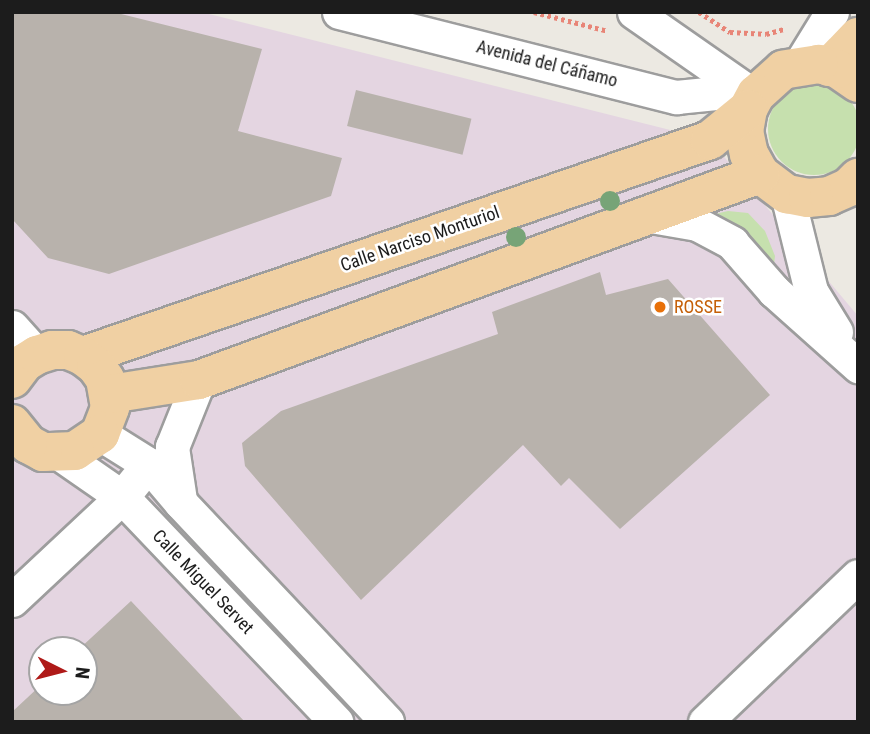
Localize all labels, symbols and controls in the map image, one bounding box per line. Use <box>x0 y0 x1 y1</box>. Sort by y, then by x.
street label: Avenida del Cáñamo <box>474 36 620 92</box>
street label: Calle Narciso Monturiol <box>338 202 502 276</box>
place label: ROSSE <box>674 296 722 318</box>
marker: ROSSE <box>652 299 668 315</box>
street label: Calle Miguel Servet <box>148 525 258 639</box>
north arrow <box>28 636 98 706</box>
text: N <box>70 666 94 680</box>

